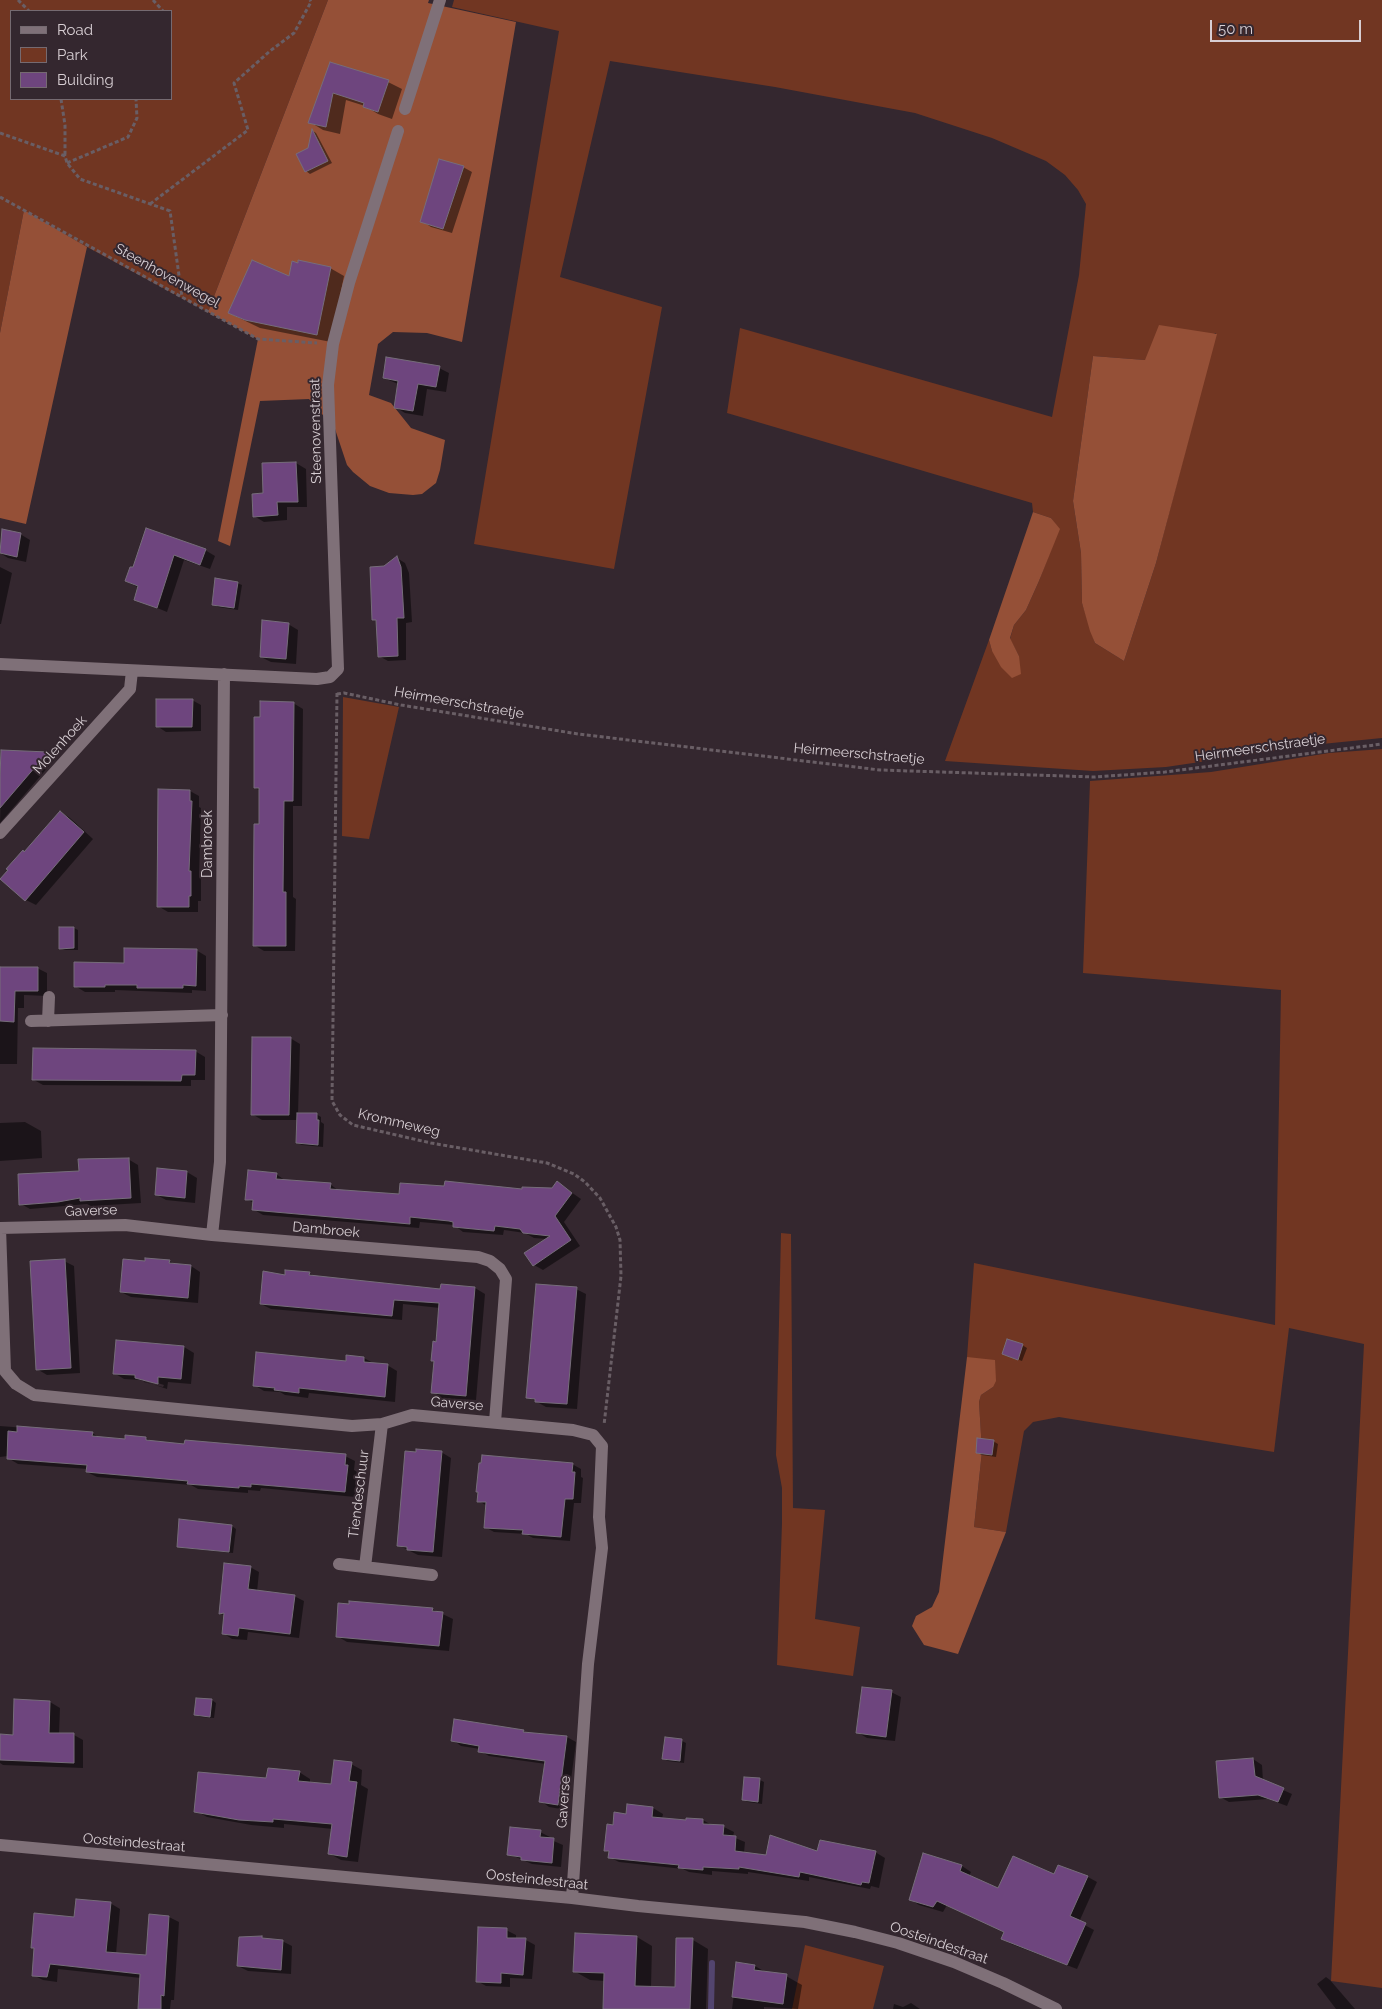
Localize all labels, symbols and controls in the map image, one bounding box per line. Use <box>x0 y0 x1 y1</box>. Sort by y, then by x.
legend <box>10 10 172 100</box>
scale bar <box>1212 10 1363 42</box>
text: 50 m <box>1218 20 1253 38</box>
text: Road <box>57 21 93 39</box>
text: Park <box>57 46 88 64</box>
text: Building <box>57 71 114 89</box>
street label: Steenhovenwegel <box>112 240 222 312</box>
street label: Steenovenstraat <box>307 378 325 484</box>
street label: Heirmeerschstraetje <box>393 683 525 723</box>
street label: Molenhoek <box>29 712 91 778</box>
street label: Heirmeerschstraetje <box>1194 731 1326 765</box>
street label: Heirmeerschstraetje <box>793 740 925 768</box>
street label: Dambroek <box>200 810 216 878</box>
street label: Krommeweg <box>356 1105 442 1141</box>
street label: Gaverse <box>64 1202 118 1220</box>
street label: Dambroek <box>292 1219 360 1241</box>
street label: Gaverse <box>430 1393 484 1415</box>
street label: Tiendeschuur <box>345 1449 373 1539</box>
street label: Gaverse <box>554 1775 574 1829</box>
street label: Oosteindestraat <box>82 1830 186 1856</box>
street label: Oosteindestraat <box>485 1866 589 1894</box>
street label: Oosteindestraat <box>888 1918 990 1968</box>

